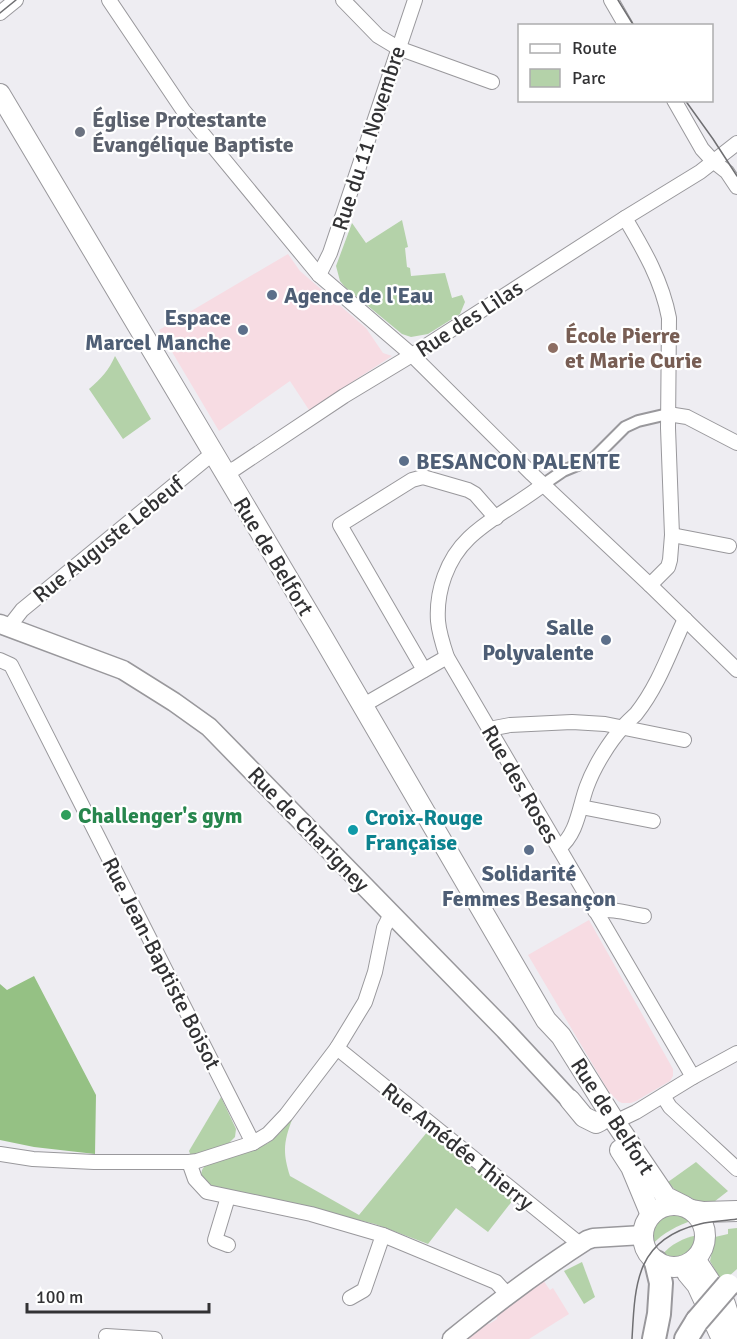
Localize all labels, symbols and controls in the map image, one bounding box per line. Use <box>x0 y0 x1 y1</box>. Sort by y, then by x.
legend <box>518 24 713 102</box>
text: Route <box>572 37 617 59</box>
street label: Rue du 11 Novembre <box>326 42 411 234</box>
text: Parc <box>572 67 606 89</box>
place label: Église Protestante Évangélique Baptiste <box>92 106 294 158</box>
marker: Église Protestante Évangélique Baptiste <box>73 125 87 139</box>
street label: Rue des Lilas <box>411 274 528 363</box>
place label: Agence de l'Eau <box>284 282 433 309</box>
marker: Agence de l'Eau <box>265 288 279 302</box>
place label: Espace Marcel Manche <box>85 304 231 356</box>
place label: École Pierre et Marie Curie <box>565 322 702 374</box>
marker: Espace Marcel Manche <box>236 323 250 337</box>
marker: École Pierre et Marie Curie <box>546 341 560 355</box>
place label: BESANCON PALENTE <box>416 448 621 475</box>
marker: BESANCON PALENTE <box>397 454 411 468</box>
street label: Rue Auguste Lebeuf <box>27 469 191 609</box>
street label: Rue de Belfort <box>228 492 320 621</box>
place label: Salle Polyvalente <box>482 614 594 666</box>
marker: Salle Polyvalente <box>599 633 613 647</box>
street label: Rue des Roses <box>476 720 565 848</box>
street label: Rue de Charigney <box>242 761 376 898</box>
place label: Challenger's gym <box>78 802 243 829</box>
place label: Croix-Rouge Française <box>365 804 483 856</box>
marker: Challenger's gym <box>59 808 73 822</box>
marker: Croix-Rouge Française <box>346 823 360 837</box>
marker: Solidarité Femmes Besançon <box>522 843 536 857</box>
street label: Rue Jean-Baptiste Boisot <box>96 853 227 1074</box>
place label: Solidarité Femmes Besançon <box>442 860 616 912</box>
street label: Rue de Belfort <box>565 1053 660 1180</box>
street label: Rue Amédée Thierry <box>376 1077 540 1216</box>
scale bar <box>27 1276 208 1314</box>
text: 100 m <box>36 1286 83 1308</box>

